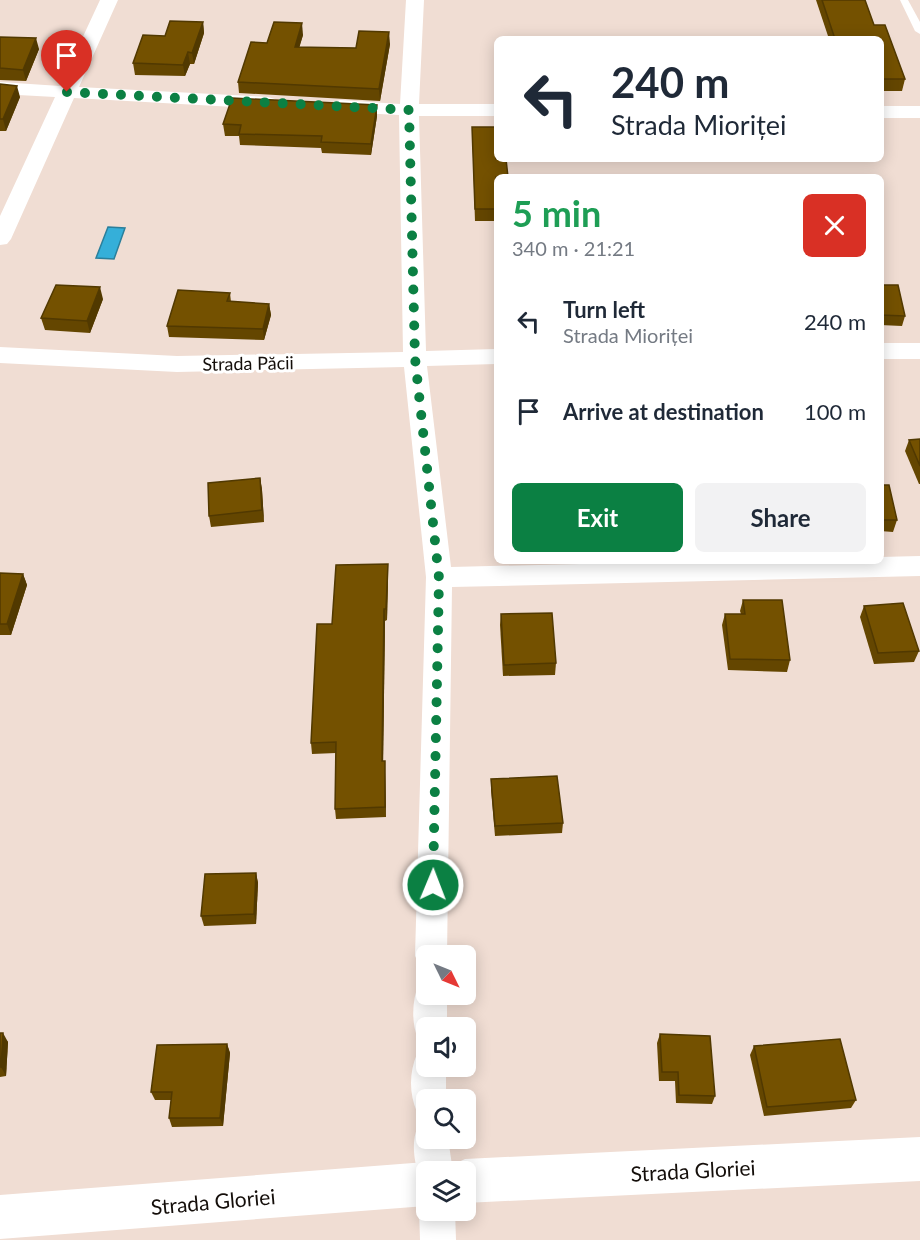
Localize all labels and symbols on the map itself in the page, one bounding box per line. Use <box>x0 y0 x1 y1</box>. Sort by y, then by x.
pin <box>41 30 92 92</box>
street label: Strada Păcii <box>202 351 294 375</box>
position arrow <box>401 853 465 917</box>
north arrow <box>416 945 476 1005</box>
street label: Strada Gloriei <box>630 1154 756 1186</box>
street label: Strada Gloriei <box>150 1183 276 1219</box>

